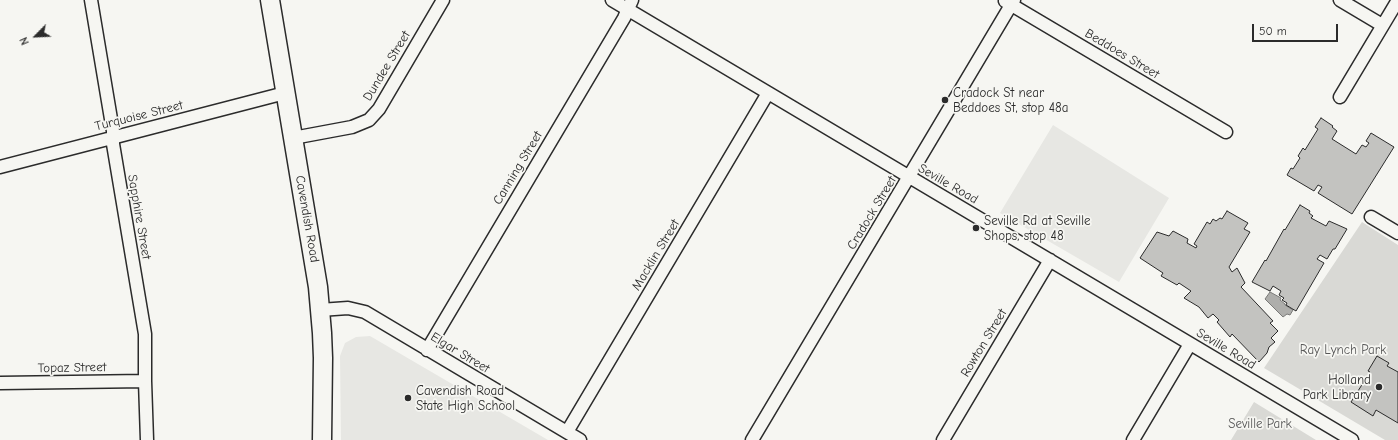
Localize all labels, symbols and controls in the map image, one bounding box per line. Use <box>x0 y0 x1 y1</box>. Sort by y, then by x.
north arrow <box>16 16 56 56</box>
scale bar <box>1254 16 1340 42</box>
text: 50 m <box>1259 24 1287 38</box>
street label: Beddoes Street <box>1082 26 1162 82</box>
street label: Dundee Street <box>360 28 414 104</box>
text: N <box>17 35 32 47</box>
place label: Cradock St near Beddoes St, stop 48a <box>953 85 1068 116</box>
marker: Cradock St near Beddoes St, stop 48a <box>940 95 950 105</box>
street label: Turquoise Street <box>93 98 185 134</box>
street label: Canning Street <box>490 128 546 208</box>
street label: Seville Road <box>915 161 981 207</box>
street label: Sapphire Street <box>124 173 154 261</box>
street label: Cradock Street <box>844 173 900 253</box>
street label: Cavendish Road <box>292 174 322 264</box>
place label: Seville Rd at Seville Shops, stop 48 <box>984 213 1090 244</box>
street label: Macklin Street <box>629 217 683 293</box>
marker: Seville Rd at Seville Shops, stop 48 <box>971 223 981 233</box>
street label: Rowton Street <box>958 306 1010 380</box>
street label: Seville Road <box>1193 325 1259 373</box>
street label: Elgar Street <box>428 329 492 377</box>
park label: Ray Lynch Park <box>1300 342 1386 358</box>
street label: Topaz Street <box>38 360 106 376</box>
place label: Holland Park Library <box>1303 372 1371 403</box>
marker: Holland Park Library <box>1374 382 1384 392</box>
place label: Cavendish Road State High School <box>416 383 515 414</box>
marker: Cavendish Road State High School <box>403 393 413 403</box>
park label: Seville Park <box>1228 416 1292 432</box>

